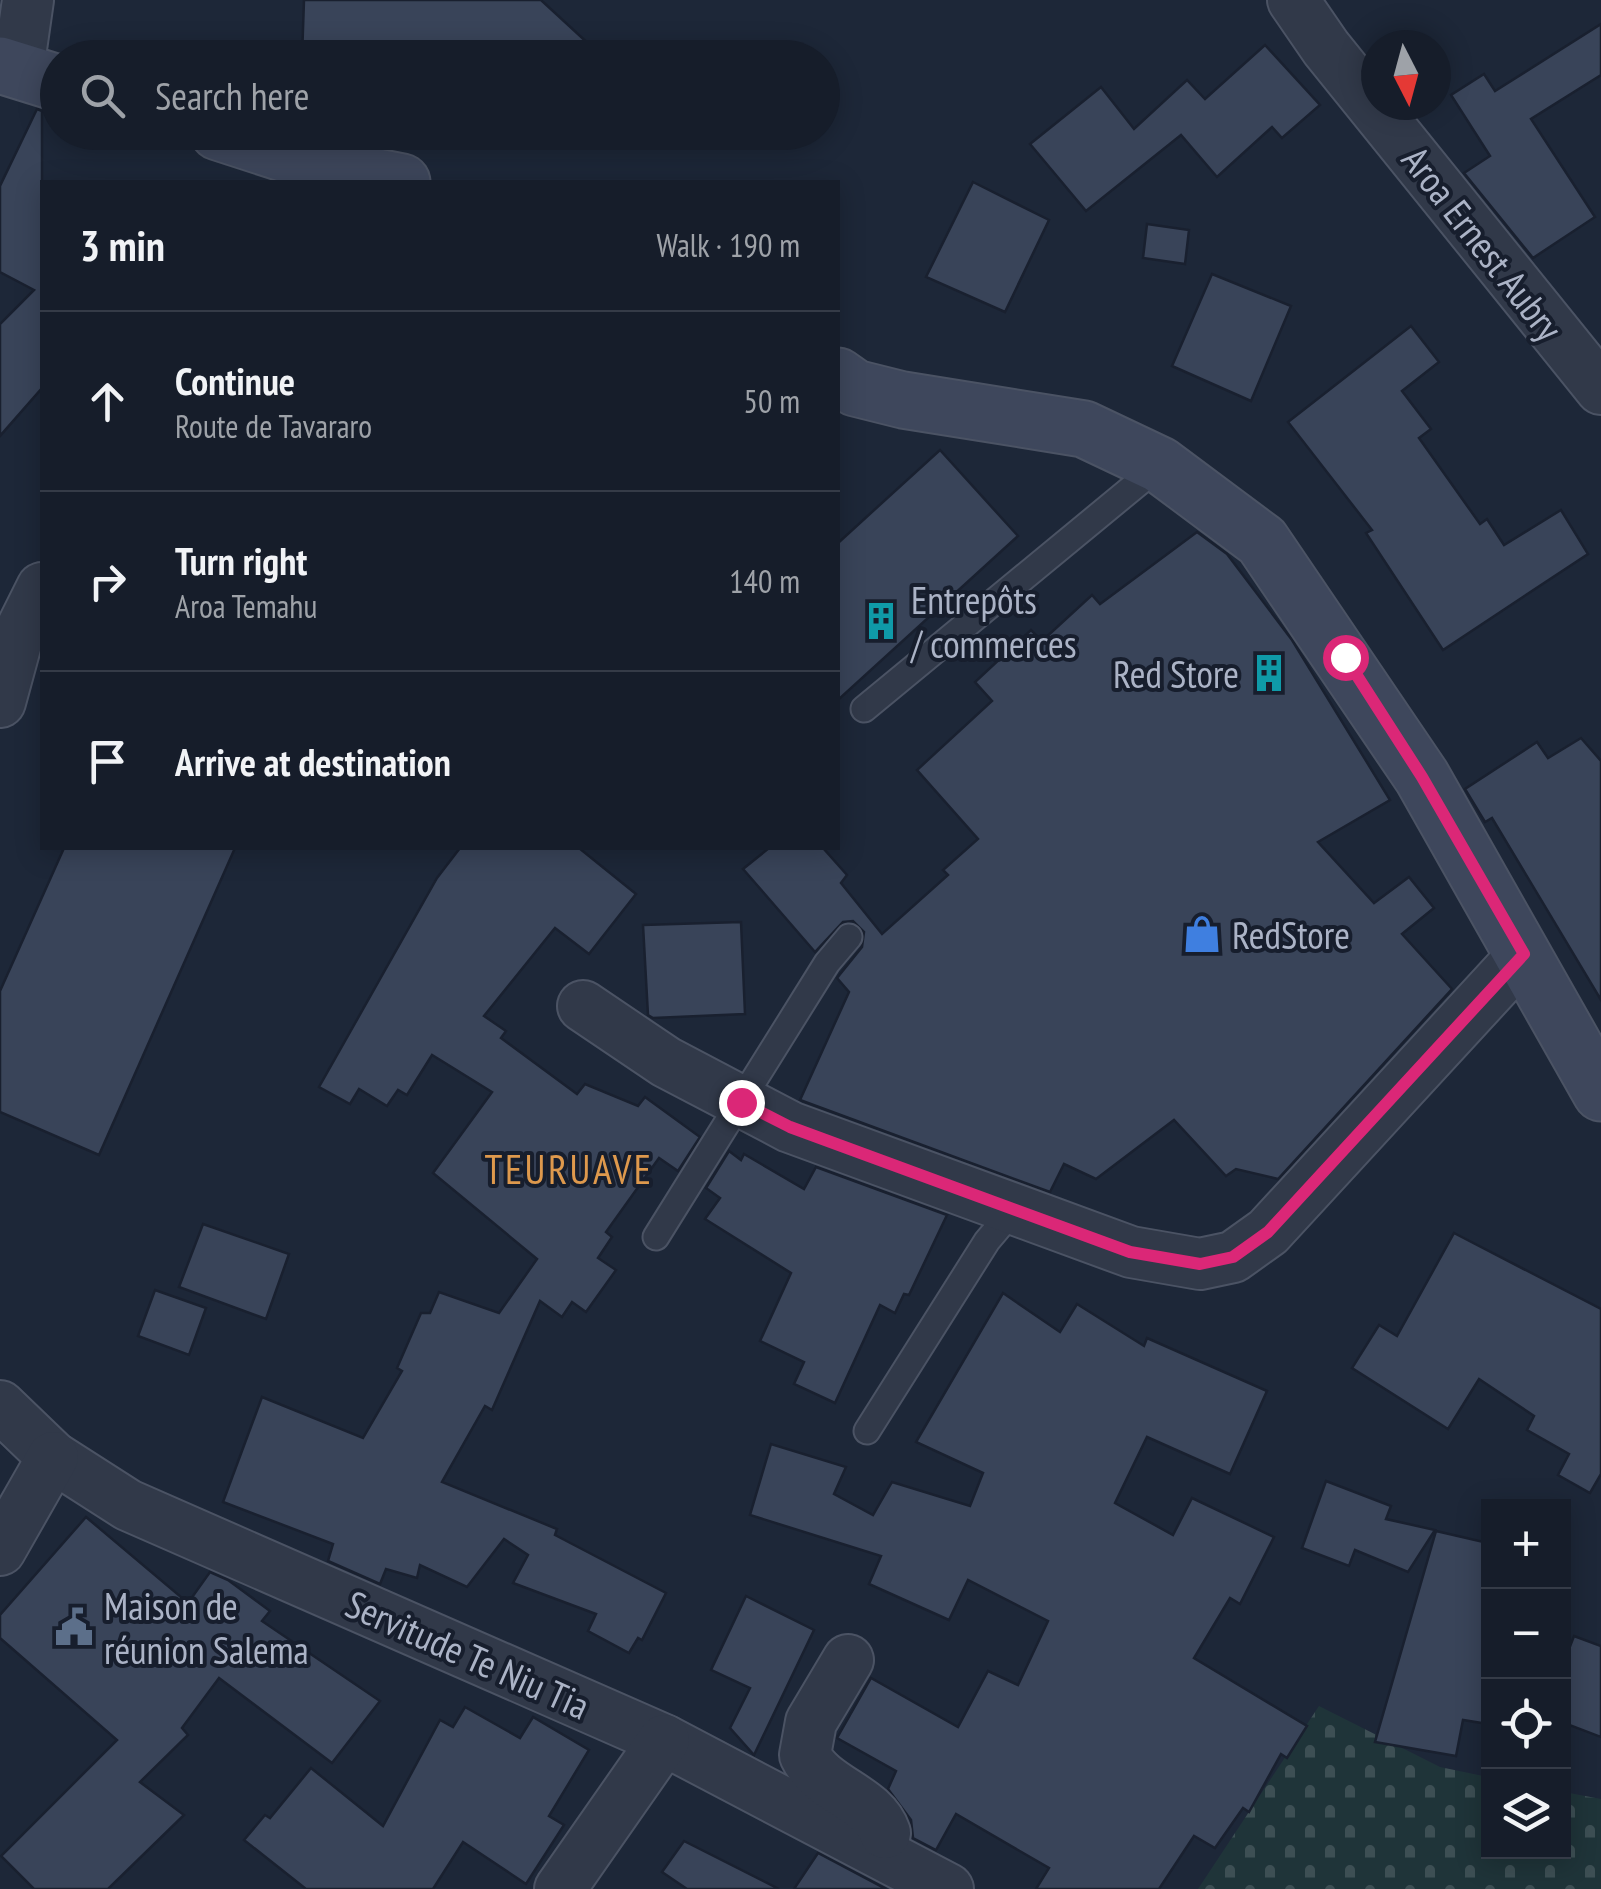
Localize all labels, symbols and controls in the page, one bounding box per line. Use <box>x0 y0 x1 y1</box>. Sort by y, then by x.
north arrow <box>1361 30 1451 120</box>
search box <box>40 40 840 150</box>
icon: search <box>75 68 130 123</box>
text: Search here <box>155 71 309 120</box>
street label: Aroa Ernest Aubry <box>1392 136 1575 350</box>
text: 3 min <box>80 218 165 273</box>
text: Walk · 190 m <box>656 224 800 266</box>
text: Continue <box>175 356 295 405</box>
icon: ahead <box>80 374 135 429</box>
text: 50 m <box>744 380 800 422</box>
text: Route de Tavararo <box>175 405 372 447</box>
text: Turn right <box>175 536 307 585</box>
icon: right <box>80 554 135 609</box>
text: 140 m <box>729 560 800 602</box>
place label: Entrepôts / commerces <box>909 575 1077 668</box>
text: Aroa Temahu <box>175 585 317 627</box>
building icon: Entrepôts / commerces <box>860 600 902 642</box>
route start <box>1323 635 1369 681</box>
place label: Red Store <box>1113 649 1239 698</box>
building icon: Red Store <box>1248 652 1290 694</box>
icon: arrive <box>80 734 135 789</box>
text: Arrive at destination <box>175 737 451 786</box>
place label: RedStore <box>1232 910 1350 959</box>
shop icon: RedStore <box>1181 913 1223 955</box>
route end <box>719 1080 765 1126</box>
district label: TEURUAVE <box>485 1143 653 1195</box>
map controls <box>1481 1499 1571 1859</box>
button: + <box>1481 1499 1571 1589</box>
street label: Servitude Te Niu Tia <box>339 1579 597 1729</box>
place label: Maison de réunion Salema <box>104 1581 309 1674</box>
button: − <box>1481 1589 1571 1679</box>
public building icon: Maison de réunion Salema <box>53 1606 95 1648</box>
button: locate <box>1481 1679 1571 1769</box>
button: layers <box>1481 1769 1571 1859</box>

